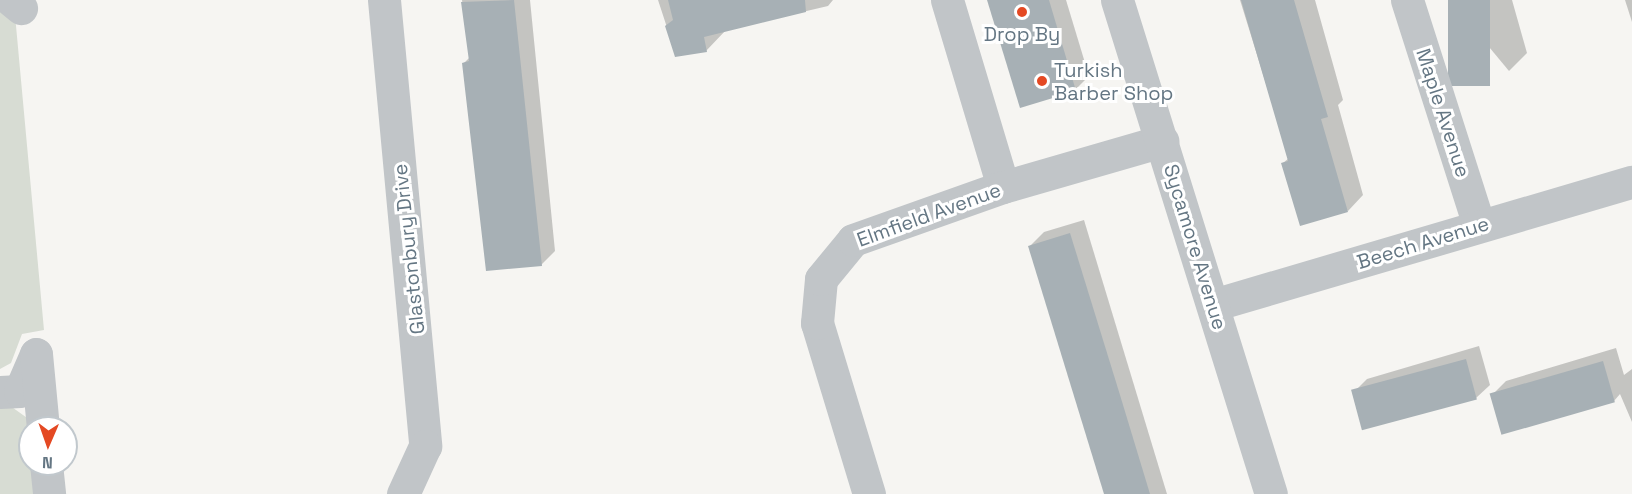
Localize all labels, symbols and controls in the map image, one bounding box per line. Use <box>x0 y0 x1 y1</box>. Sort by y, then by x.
marker: Drop By <box>1015 5 1029 19</box>
place label: Drop By <box>984 22 1060 46</box>
street label: Maple Avenue <box>1411 45 1475 181</box>
place label: Turkish Barber Shop <box>1054 58 1173 105</box>
marker: Turkish Barber Shop <box>1035 74 1049 88</box>
street label: Sycamore Avenue <box>1158 161 1232 333</box>
street label: Glastonbury Drive <box>388 163 430 335</box>
street label: Elmfield Avenue <box>854 178 1004 252</box>
street label: Beech Avenue <box>1354 212 1492 274</box>
north arrow <box>18 416 78 476</box>
text: N <box>42 452 53 473</box>

